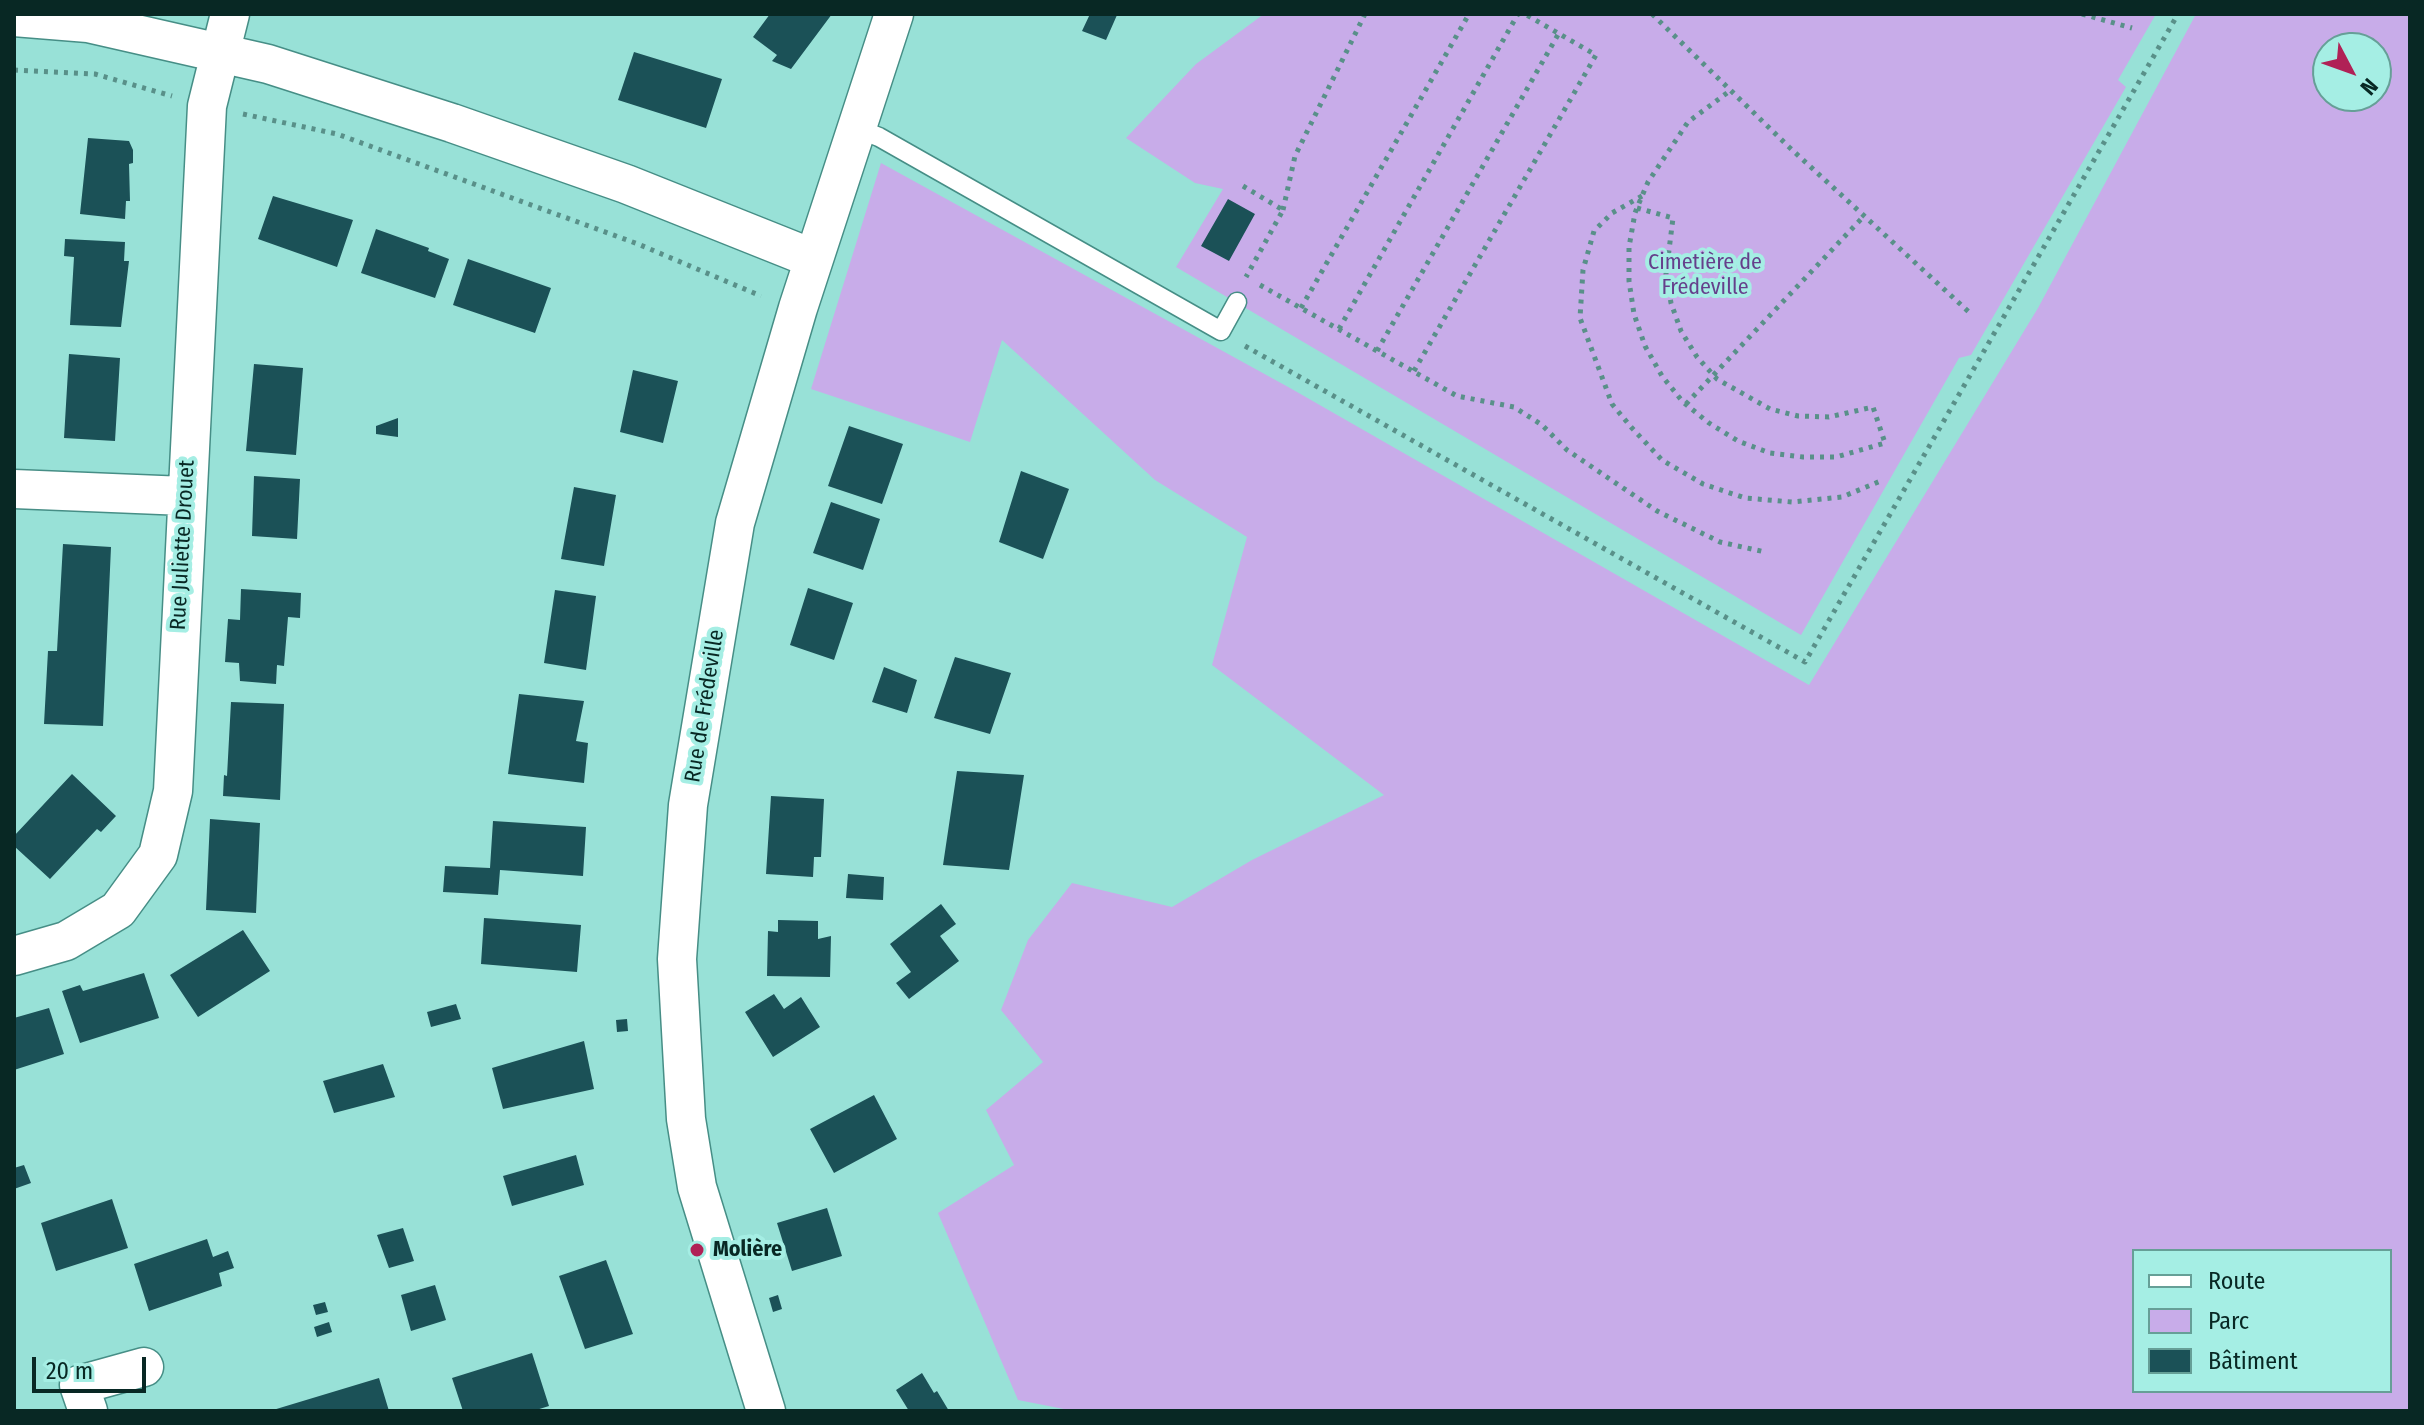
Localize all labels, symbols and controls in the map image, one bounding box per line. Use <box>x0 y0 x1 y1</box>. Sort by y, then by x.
north arrow <box>2312 32 2392 112</box>
text: N <box>2354 73 2383 101</box>
park label: Cimetière de Frédeville <box>1648 250 1762 302</box>
street label: Rue Juliette Drouet <box>165 459 201 631</box>
street label: Rue de Frédeville <box>680 628 730 784</box>
place label: Molière <box>713 1237 782 1263</box>
marker: Molière <box>688 1241 706 1259</box>
legend <box>2132 1249 2392 1393</box>
text: Route <box>2208 1267 2265 1295</box>
text: Parc <box>2208 1307 2249 1335</box>
scale bar <box>36 1341 150 1391</box>
text: Bâtiment <box>2208 1347 2298 1375</box>
text: 20 m <box>46 1357 93 1385</box>

